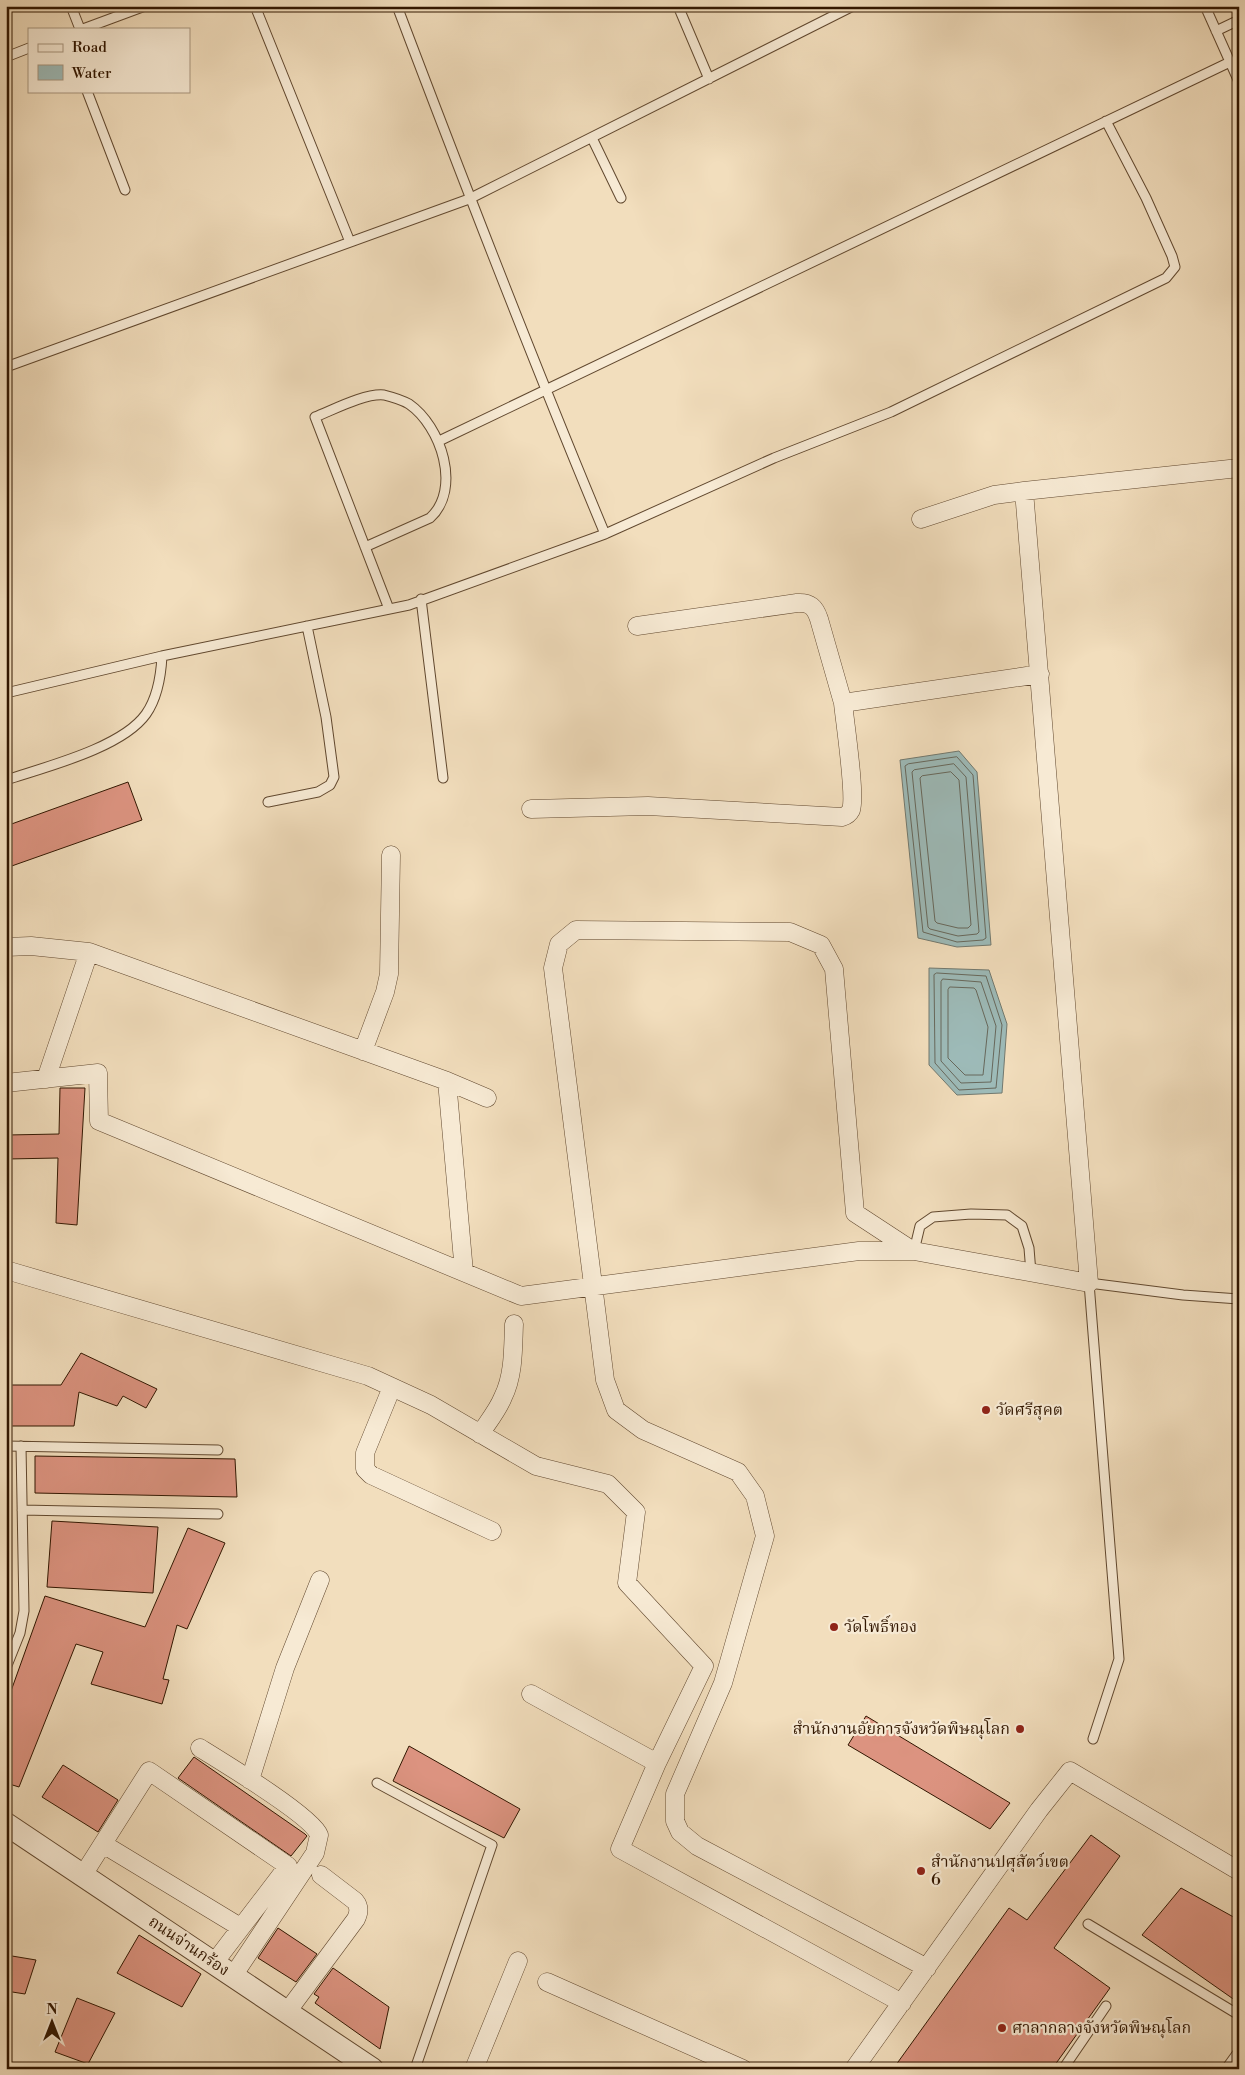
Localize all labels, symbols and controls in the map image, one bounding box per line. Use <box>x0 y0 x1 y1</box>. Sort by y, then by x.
legend <box>28 28 190 92</box>
text: Road <box>72 38 107 57</box>
text: Water <box>71 64 112 83</box>
place label: วัดศรีสุคต <box>996 1400 1063 1421</box>
marker: วัดศรีสุคต <box>980 1404 992 1416</box>
place label: วัดโพธิ์ทอง <box>844 1615 917 1637</box>
marker: วัดโพธิ์ทอง <box>828 1621 840 1633</box>
place label: สำนักงานอัยการจังหวัดพิษณุโลก <box>793 1718 1010 1740</box>
marker: สำนักงานอัยการจังหวัดพิษณุโลก <box>1014 1723 1026 1735</box>
place label: สำนักงานปศุสัตว์เขต 6 <box>931 1852 1069 1890</box>
marker: สำนักงานปศุสัตว์เขต 6 <box>915 1865 927 1877</box>
street label: ถนนจ่านกร้อง <box>145 1912 233 1980</box>
north arrow <box>28 1998 78 2048</box>
text: N <box>46 2001 58 2019</box>
place label: ศาลากลางจังหวัดพิษณุโลก <box>1012 2017 1191 2039</box>
marker: ศาลากลางจังหวัดพิษณุโลก <box>996 2022 1008 2034</box>

